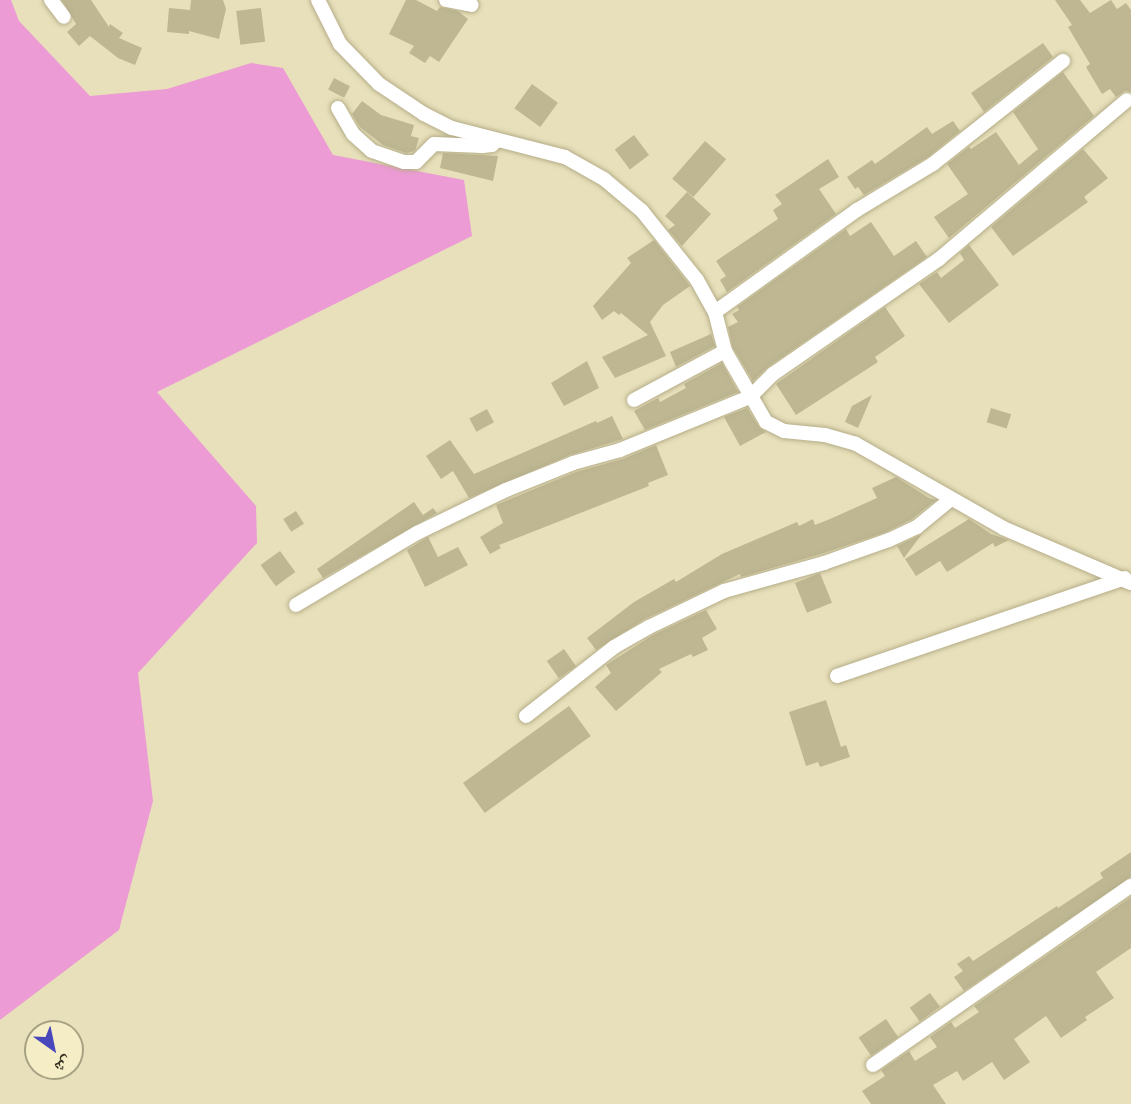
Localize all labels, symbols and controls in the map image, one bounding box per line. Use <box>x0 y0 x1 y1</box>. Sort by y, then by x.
north arrow <box>24 1020 84 1080</box>
text: ش <box>51 1051 75 1076</box>

